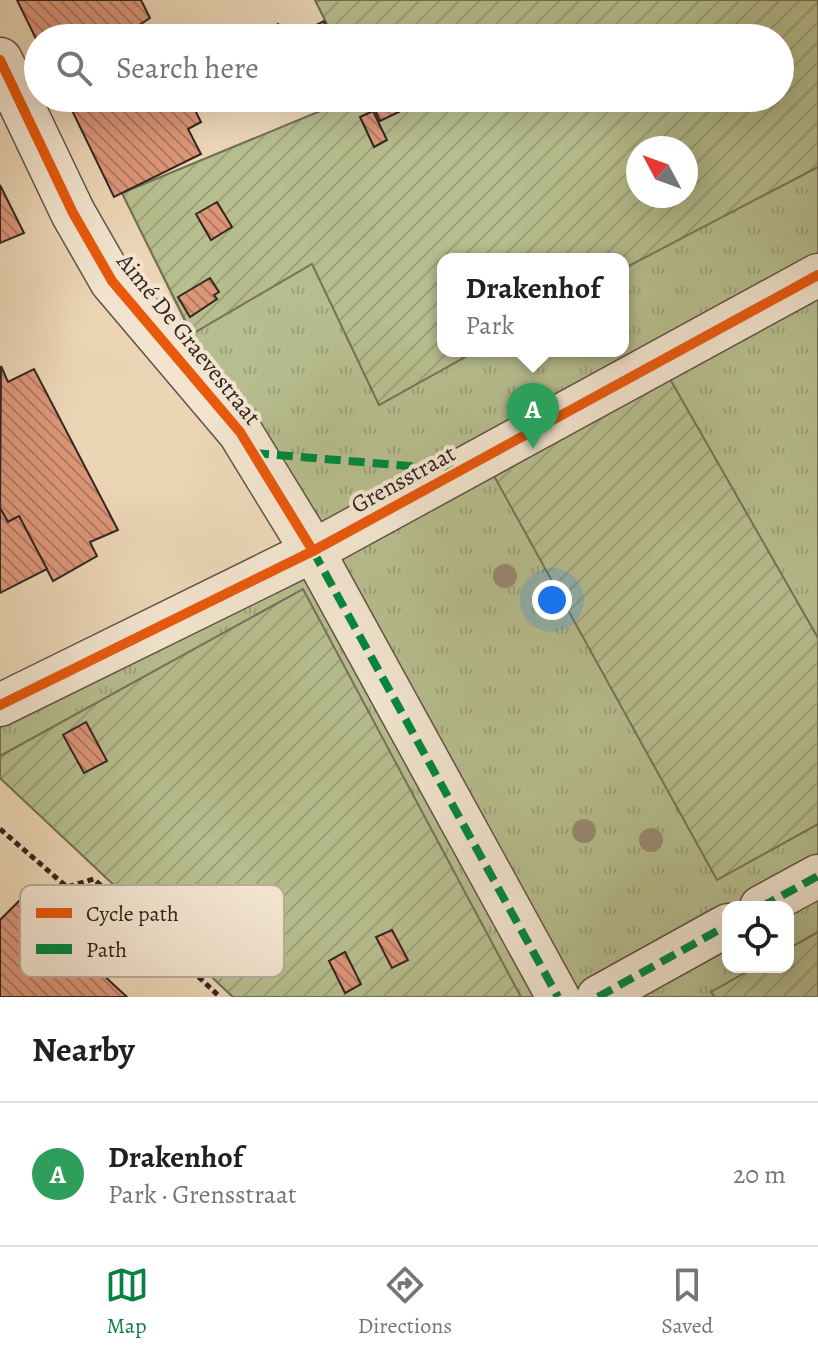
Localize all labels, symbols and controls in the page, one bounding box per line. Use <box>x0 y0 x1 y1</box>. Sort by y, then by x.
search box <box>24 24 794 112</box>
icon: search <box>52 46 96 90</box>
text: Search here <box>116 48 259 88</box>
north arrow <box>626 136 698 208</box>
street label: Aimé De Graevestraat <box>109 246 268 432</box>
popup <box>437 253 629 357</box>
text: Drakenhof <box>466 268 600 308</box>
text: Park <box>466 308 514 343</box>
pin: A <box>507 383 559 449</box>
street label: Grensstraat <box>345 437 461 521</box>
your location <box>532 580 572 620</box>
legend <box>20 885 284 977</box>
text: Cycle path <box>86 899 179 929</box>
map controls <box>722 901 794 973</box>
button: locate <box>722 901 794 973</box>
text: Path <box>86 935 127 965</box>
text: Nearby <box>32 1026 135 1073</box>
text: Drakenhof <box>108 1137 243 1177</box>
text: A <box>50 1157 66 1192</box>
text: 20 m <box>733 1157 786 1192</box>
text: Park · Grensstraat <box>108 1177 297 1212</box>
tab: Map <box>105 1263 149 1341</box>
tab: Directions <box>358 1263 452 1341</box>
tab: Saved <box>661 1263 713 1341</box>

